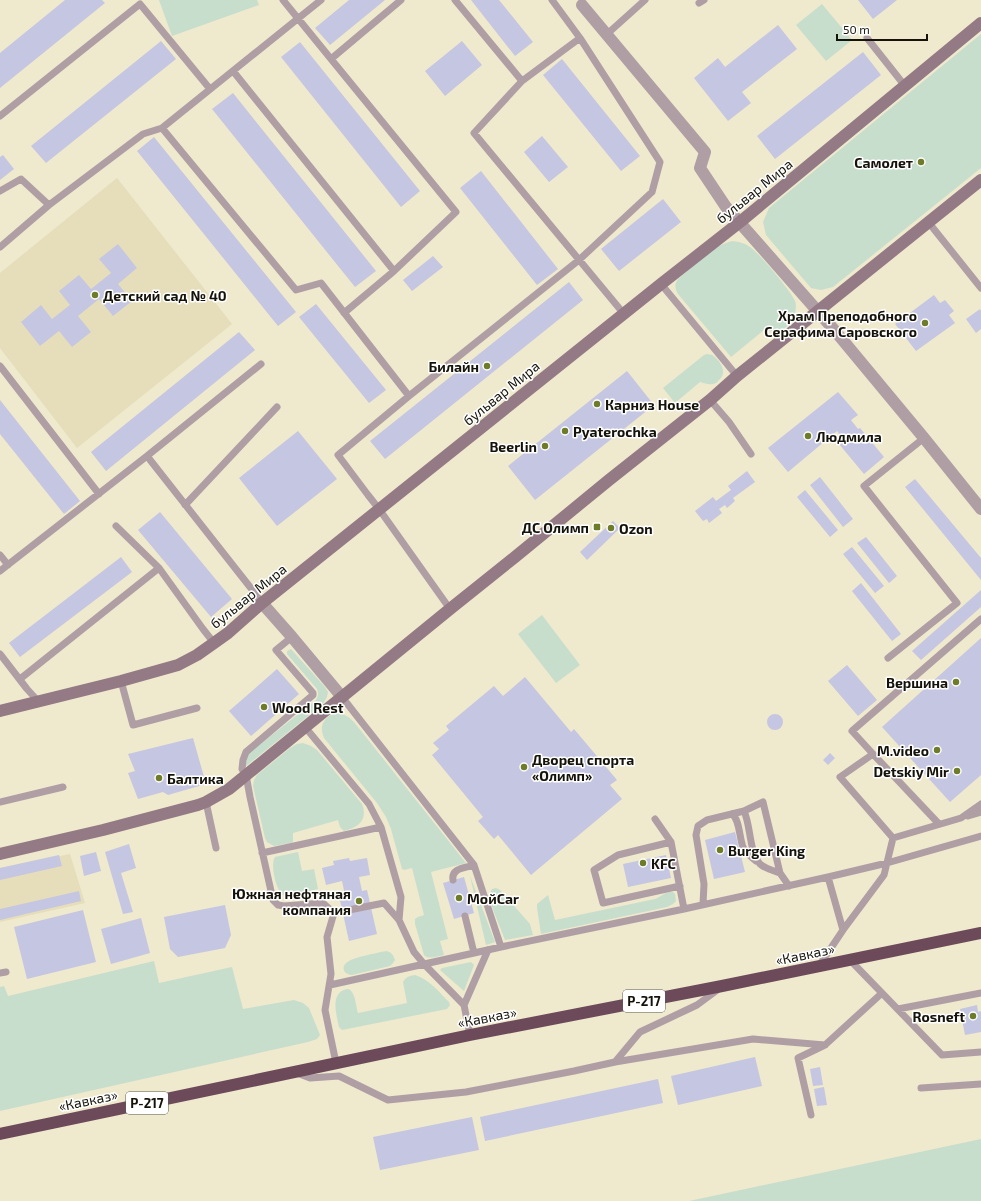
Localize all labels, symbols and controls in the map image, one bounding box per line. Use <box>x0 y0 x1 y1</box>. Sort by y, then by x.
scale bar <box>837 16 927 42</box>
text: 50 m <box>843 22 870 36</box>
place label: Самолет <box>854 154 913 171</box>
street label: бульвар Мира <box>712 155 796 227</box>
marker: Самолет <box>916 157 926 167</box>
place label: Детский сад № 40 <box>103 287 227 304</box>
marker: Детский сад № 40 <box>90 290 100 300</box>
place label: Храм Преподобного Серафима Саровского <box>764 307 917 340</box>
marker: Храм Преподобного Серафима Саровского <box>920 318 930 328</box>
street label: бульвар Мира <box>459 357 543 429</box>
place label: Билайн <box>428 358 479 375</box>
marker: Билайн <box>482 361 492 371</box>
place label: Карниз House <box>605 396 699 413</box>
marker: Карниз House <box>592 399 602 409</box>
place label: Pyaterochka <box>573 423 657 440</box>
marker: Pyaterochka <box>560 426 570 436</box>
place label: Людмила <box>816 428 882 445</box>
marker: Людмила <box>803 431 813 441</box>
place label: Beerlin <box>489 438 537 455</box>
marker: Beerlin <box>540 441 550 451</box>
place label: ДС Олимп <box>522 519 589 536</box>
place label: Ozon <box>619 520 653 537</box>
marker: ДС Олимп <box>592 522 602 532</box>
marker: Ozon <box>606 523 616 533</box>
street label: бульвар Мира <box>206 560 290 632</box>
place label: Вершина <box>886 674 948 691</box>
marker: Вершина <box>951 677 961 687</box>
place label: Wood Rest <box>272 699 344 716</box>
marker: Wood Rest <box>259 702 269 712</box>
place label: M.video <box>877 742 929 759</box>
marker: M.video <box>932 745 942 755</box>
place label: Дворец спорта «Олимп» <box>532 751 634 784</box>
marker: Дворец спорта «Олимп» <box>519 762 529 772</box>
place label: Detskiy Mir <box>873 763 949 780</box>
marker: Detskiy Mir <box>952 766 962 776</box>
place label: Балтика <box>167 770 224 787</box>
marker: Балтика <box>154 773 164 783</box>
place label: Burger King <box>728 842 805 859</box>
marker: Burger King <box>715 845 725 855</box>
place label: KFC <box>651 855 676 872</box>
marker: KFC <box>638 858 648 868</box>
place label: Южная нефтяная компания <box>232 885 351 918</box>
place label: МойCar <box>467 890 519 907</box>
marker: МойCar <box>454 893 464 903</box>
marker: Южная нефтяная компания <box>354 896 364 906</box>
street label: «Кавказ» <box>774 939 836 969</box>
road number: Р-217 <box>623 990 665 1012</box>
street label: «Кавказ» <box>456 1003 518 1031</box>
place label: Rosneft <box>913 1008 965 1025</box>
marker: Rosneft <box>968 1011 978 1021</box>
street label: «Кавказ» <box>57 1085 119 1115</box>
road number: Р-217 <box>126 1092 168 1114</box>

